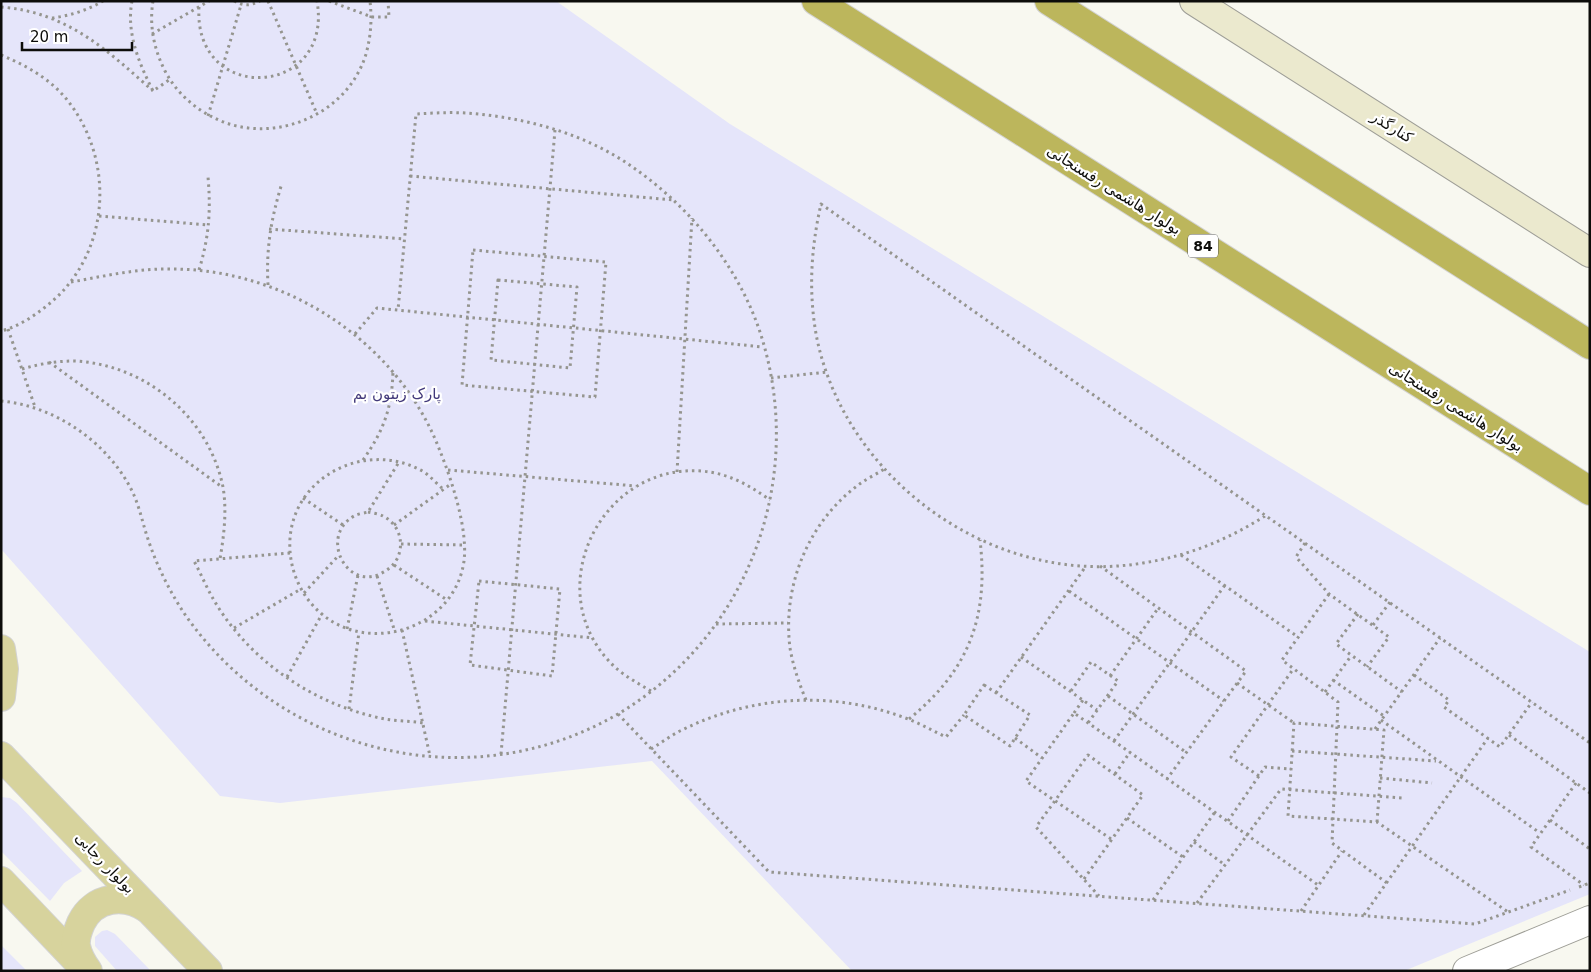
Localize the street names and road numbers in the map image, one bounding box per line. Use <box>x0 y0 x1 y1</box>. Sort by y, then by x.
street label: کنارگذر <box>1367 107 1417 147</box>
street label: بولوار هاشمی رفسنجانی <box>1044 141 1184 239</box>
road number: 84 <box>1188 235 1218 258</box>
street label: بولوار هاشمی رفسنجانی <box>1386 358 1526 456</box>
street label: بولوار رجایی <box>71 829 139 897</box>

